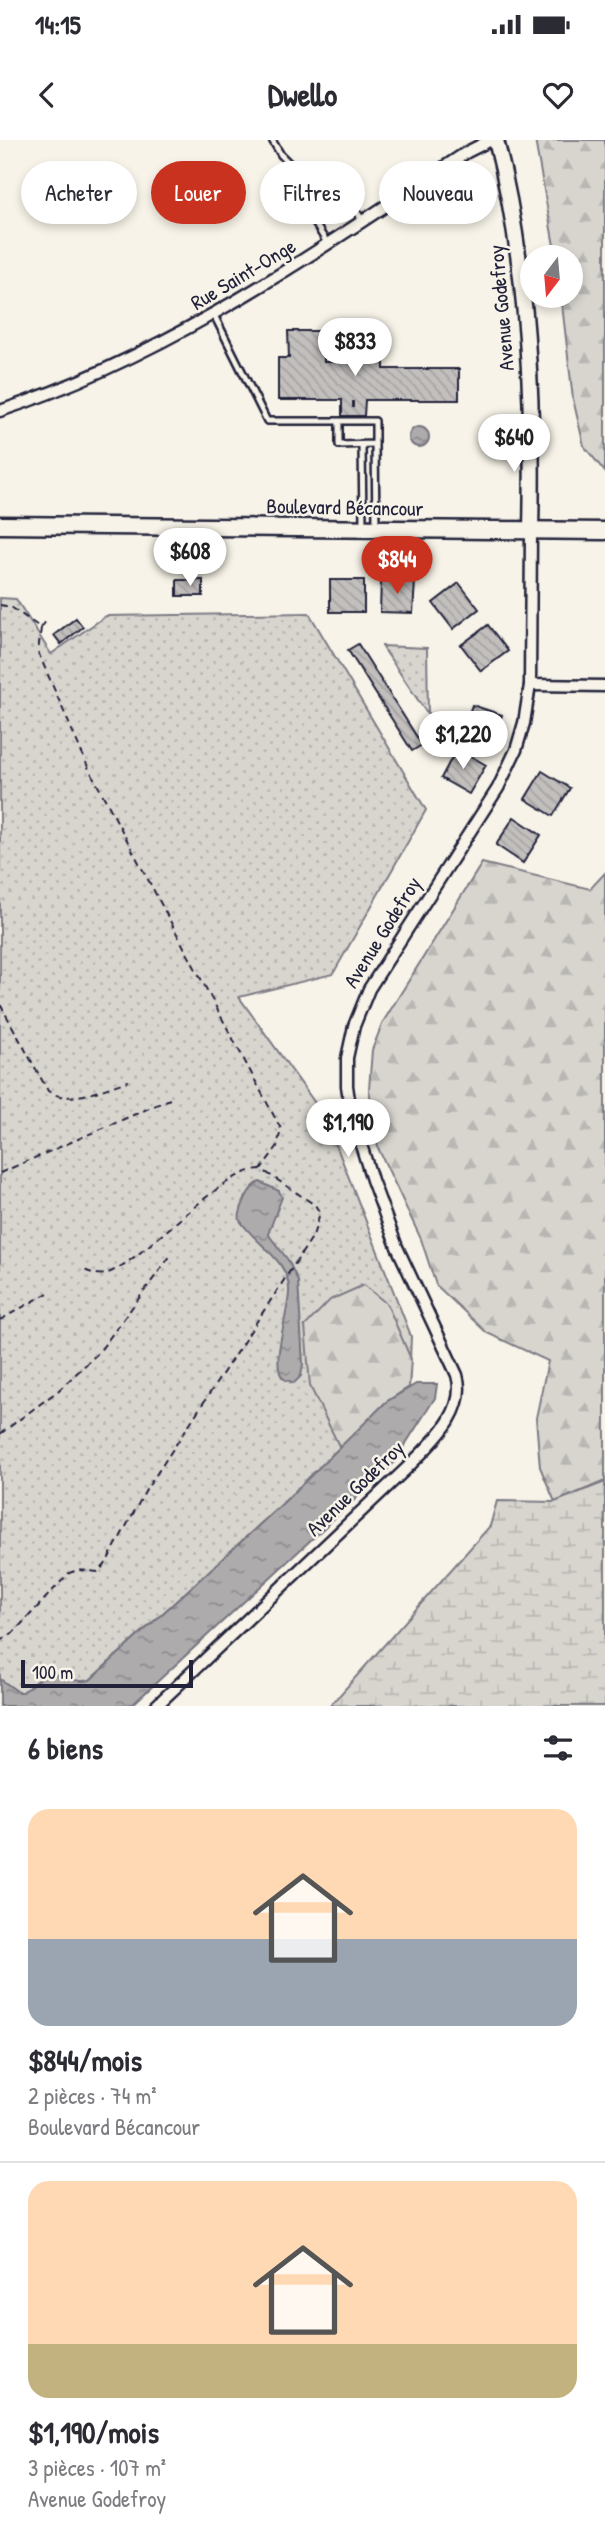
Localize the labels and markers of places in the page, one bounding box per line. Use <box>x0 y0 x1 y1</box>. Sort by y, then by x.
pin: $833 <box>314 318 396 378</box>
pin: $640 <box>473 414 555 474</box>
pin: $608 <box>149 528 231 588</box>
pin: $844 <box>356 536 438 596</box>
pin: $1,220 <box>406 712 520 771</box>
pin: $1,190 <box>291 1100 405 1159</box>

